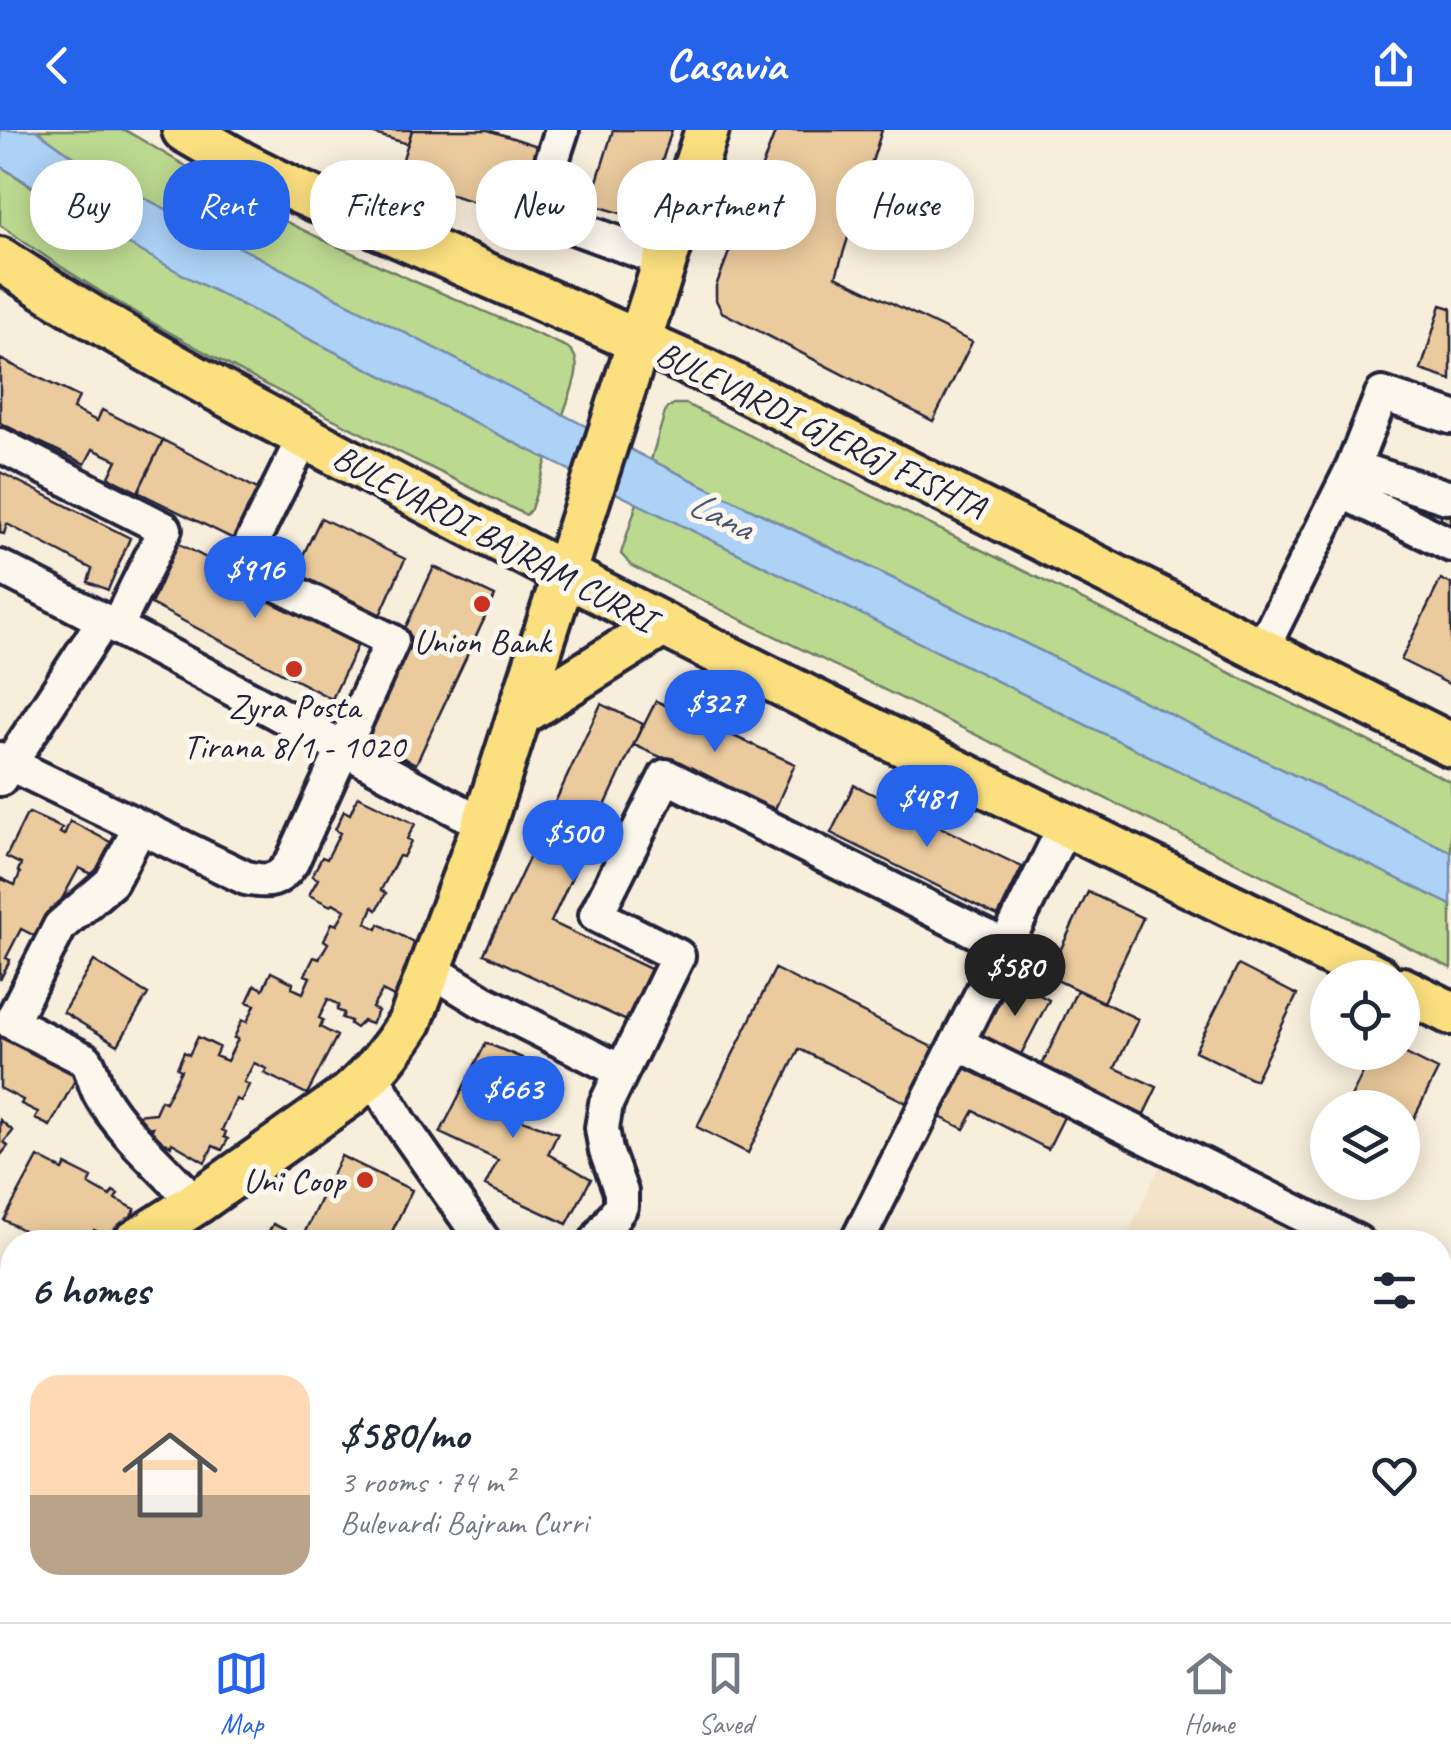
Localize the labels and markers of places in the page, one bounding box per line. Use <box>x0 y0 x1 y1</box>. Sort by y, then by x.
pin: $916 <box>196 536 314 621</box>
marker: Union Bank <box>471 593 493 615</box>
place label: Union Bank <box>414 619 554 664</box>
marker: Zyra Posta Tirana 8/1 - 1020 <box>283 658 305 680</box>
pin: $327 <box>656 670 774 755</box>
place label: Zyra Posta Tirana 8/1 - 1020 <box>183 684 407 769</box>
pin: $481 <box>868 765 986 850</box>
pin: $500 <box>514 800 632 885</box>
pin: $580 <box>956 934 1074 1019</box>
pin: $663 <box>454 1056 572 1141</box>
place label: Uni Coop <box>243 1158 347 1203</box>
marker: Uni Coop <box>354 1169 376 1191</box>

